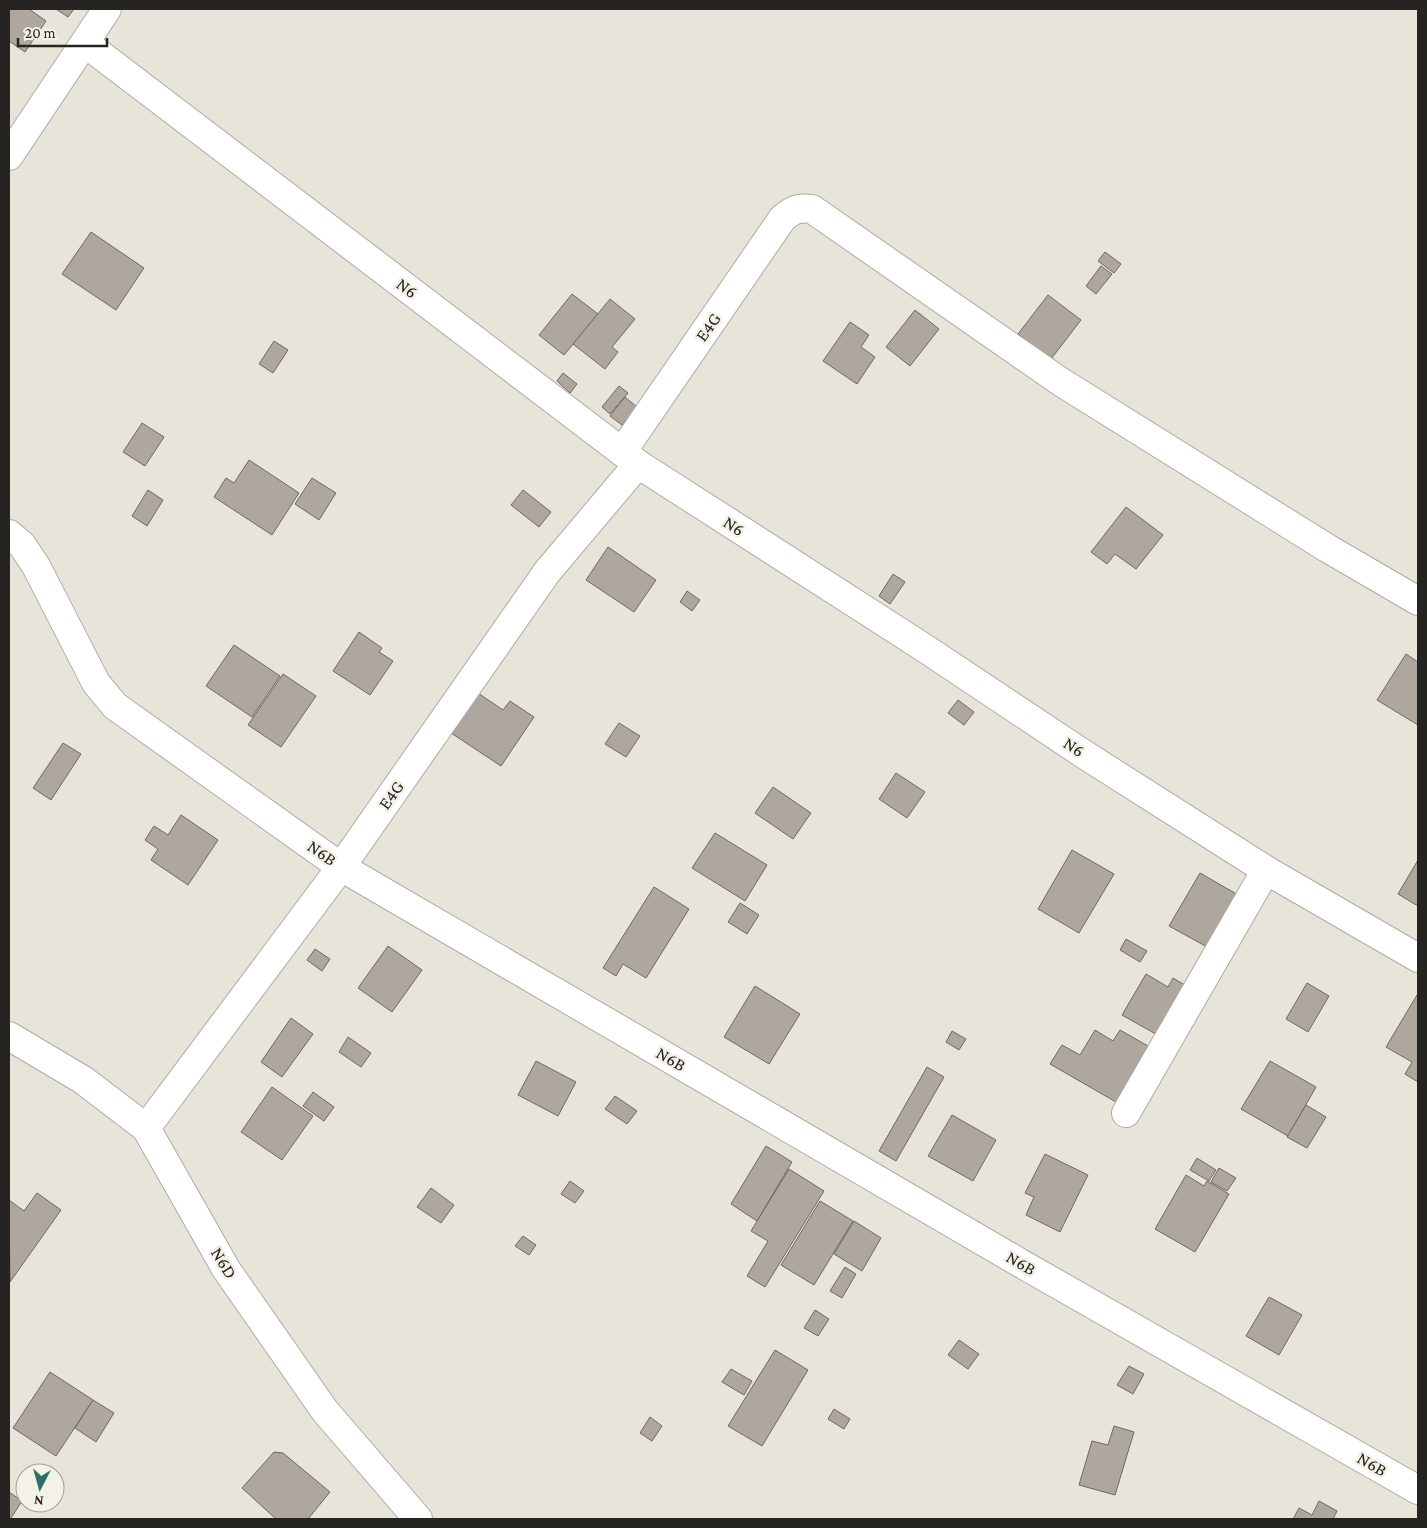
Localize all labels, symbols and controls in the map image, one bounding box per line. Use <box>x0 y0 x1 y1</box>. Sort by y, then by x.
scale bar <box>18 15 106 47</box>
text: 20 m <box>25 25 56 41</box>
street label: N6 <box>393 274 421 302</box>
street label: E4G <box>691 309 725 345</box>
street label: N6 <box>720 512 748 540</box>
street label: N6 <box>1060 733 1088 761</box>
street label: E4G <box>374 777 408 813</box>
street label: N6B <box>304 836 340 870</box>
street label: N6B <box>653 1043 689 1075</box>
street label: N6D <box>207 1244 241 1282</box>
street label: N6B <box>1003 1247 1039 1279</box>
street label: N6B <box>1354 1448 1390 1480</box>
north arrow <box>15 1463 65 1513</box>
text: N <box>33 1492 44 1509</box>

